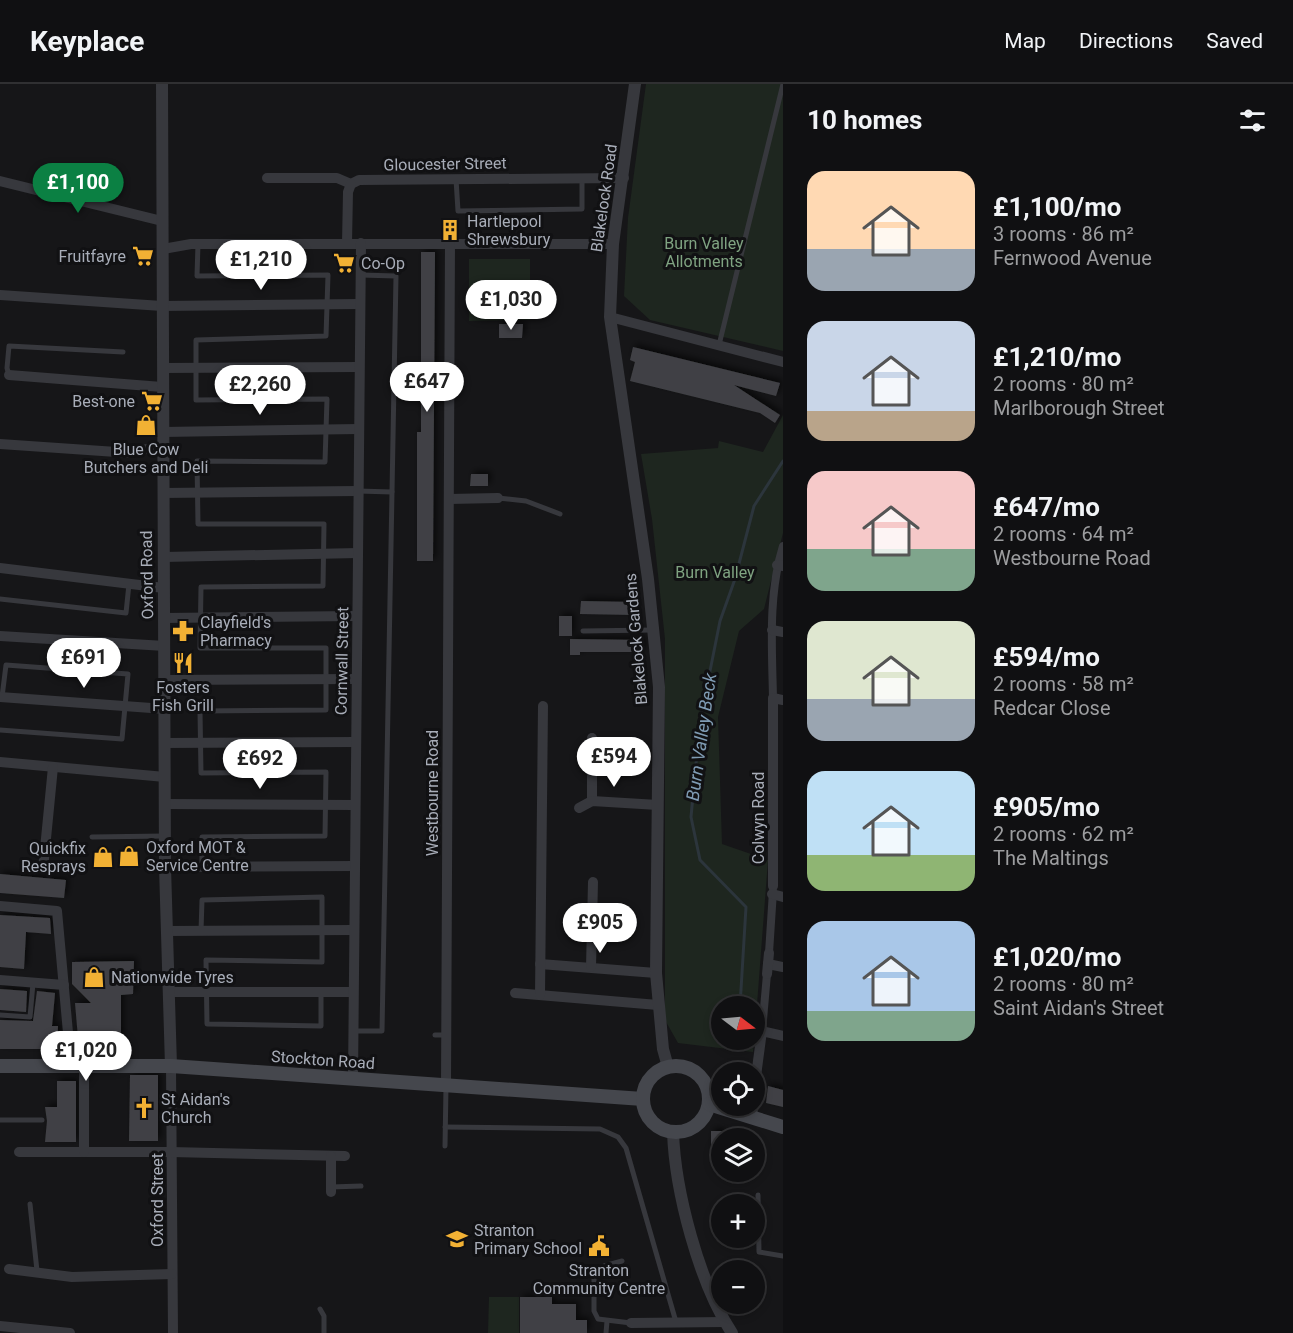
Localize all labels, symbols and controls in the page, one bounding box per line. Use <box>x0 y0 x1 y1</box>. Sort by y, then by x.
text: Keyplace <box>30 25 144 58</box>
text: Map <box>1004 29 1046 53</box>
text: Directions <box>1079 29 1173 53</box>
text: Saved <box>1206 29 1263 53</box>
icon: filters <box>1236 104 1269 137</box>
text: 10 homes <box>807 105 922 135</box>
street label: Blakelock Road <box>587 143 621 253</box>
street label: Gloucester Street <box>383 153 507 175</box>
pin: £1,100 <box>29 163 127 214</box>
text: £1,100 <box>47 170 109 194</box>
text: £1,100/mo <box>993 192 1121 222</box>
icon: home <box>855 195 927 267</box>
place label: Hartlepool Shrewsbury <box>467 212 551 249</box>
building icon: Hartlepool Shrewsbury <box>438 218 462 242</box>
text: 3 rooms · 86 m² <box>993 222 1134 246</box>
park label: Burn Valley Allotments <box>664 234 744 271</box>
pin: £1,210 <box>212 240 310 291</box>
supermarket icon: Fruitfayre <box>131 244 155 268</box>
text: Fernwood Avenue <box>993 246 1152 270</box>
place label: Fruitfayre <box>59 247 126 266</box>
text: £1,210 <box>230 247 292 271</box>
supermarket icon: Co-Op <box>332 251 356 275</box>
place label: Co-Op <box>361 254 405 273</box>
pin: £1,030 <box>462 280 560 331</box>
text: £1,030 <box>480 287 542 311</box>
text: £1,210/mo <box>993 342 1121 372</box>
icon: home <box>855 345 927 417</box>
pin: £647 <box>391 362 463 413</box>
pin: £2,260 <box>211 365 309 416</box>
text: £647 <box>404 369 450 393</box>
text: £2,260 <box>229 372 291 396</box>
text: 2 rooms · 80 m² <box>993 372 1134 396</box>
supermarket icon: Best-one <box>140 389 164 413</box>
place label: Best-one <box>72 392 135 411</box>
text: Marlborough Street <box>993 396 1165 420</box>
shop icon: Blue Cow Butchers and Deli <box>134 413 158 437</box>
place label: Blue Cow Butchers and Deli <box>84 440 208 477</box>
text: £647/mo <box>993 492 1100 522</box>
icon: home <box>855 495 927 567</box>
text: 2 rooms · 64 m² <box>993 522 1134 546</box>
street label: Oxford Road <box>137 531 157 619</box>
text: Westbourne Road <box>993 546 1151 570</box>
park label: Burn Valley <box>675 563 755 582</box>
street label: Blakelock Gardens <box>621 572 651 706</box>
street label: Cornwall Street <box>332 607 352 715</box>
place label: Clayfield's Pharmacy <box>200 613 272 650</box>
pharmacy icon: Clayfield's Pharmacy <box>171 619 195 643</box>
pin: £691 <box>48 638 120 689</box>
text: £594/mo <box>993 642 1100 672</box>
text: £691 <box>61 645 107 669</box>
icon: home <box>855 645 927 717</box>
restaurant icon: Fosters Fish Grill <box>171 651 195 675</box>
water label: Burn Valley Beck <box>682 670 721 802</box>
text: 2 rooms · 58 m² <box>993 672 1134 696</box>
place label: Fosters Fish Grill <box>152 678 214 715</box>
text: Redcar Close <box>993 696 1111 720</box>
street label: Westbourne Road <box>423 730 442 856</box>
pin: £594 <box>578 737 650 788</box>
pin: £692 <box>224 739 296 790</box>
text: £594 <box>591 744 637 768</box>
text: £692 <box>237 746 283 770</box>
street label: Colwyn Road <box>749 772 768 864</box>
text: £905/mo <box>993 792 1100 822</box>
icon: home <box>855 795 927 867</box>
text: 2 rooms · 62 m² <box>993 822 1134 846</box>
place label: Oxford MOT & Service Centre <box>146 838 249 875</box>
place label: Quickfix Resprays <box>21 839 86 876</box>
shop icon: Oxford MOT & Service Centre <box>117 844 141 868</box>
shop icon: Quickfix Resprays <box>91 845 115 869</box>
text: The Maltings <box>993 846 1109 870</box>
pin: £905 <box>564 903 636 954</box>
text: £905 <box>577 910 623 934</box>
text: £1,020/mo <box>993 942 1121 972</box>
icon: home <box>855 945 927 1017</box>
shop icon: Nationwide Tyres <box>82 965 106 989</box>
place label: Nationwide Tyres <box>111 968 234 987</box>
text: 2 rooms · 80 m² <box>993 972 1134 996</box>
north arrow <box>711 996 765 1050</box>
map controls <box>711 996 765 1314</box>
text: Saint Aidan's Street <box>993 996 1164 1020</box>
pin: £1,020 <box>37 1031 135 1082</box>
text: £1,020 <box>55 1038 117 1062</box>
street label: Stockton Road <box>271 1047 375 1073</box>
button: locate <box>711 1062 765 1116</box>
place label: St Aidan's Church <box>161 1090 230 1127</box>
church icon: St Aidan's Church <box>132 1096 156 1120</box>
button: layers <box>711 1128 765 1182</box>
street label: Oxford Street <box>148 1153 167 1247</box>
button: + <box>711 1194 765 1248</box>
place label: Stranton Primary School <box>474 1221 582 1258</box>
school or university icon: Stranton Primary School <box>445 1227 469 1251</box>
public building icon: Stranton Community Centre <box>587 1234 611 1258</box>
button: − <box>711 1260 765 1314</box>
place label: Stranton Community Centre <box>533 1261 665 1298</box>

